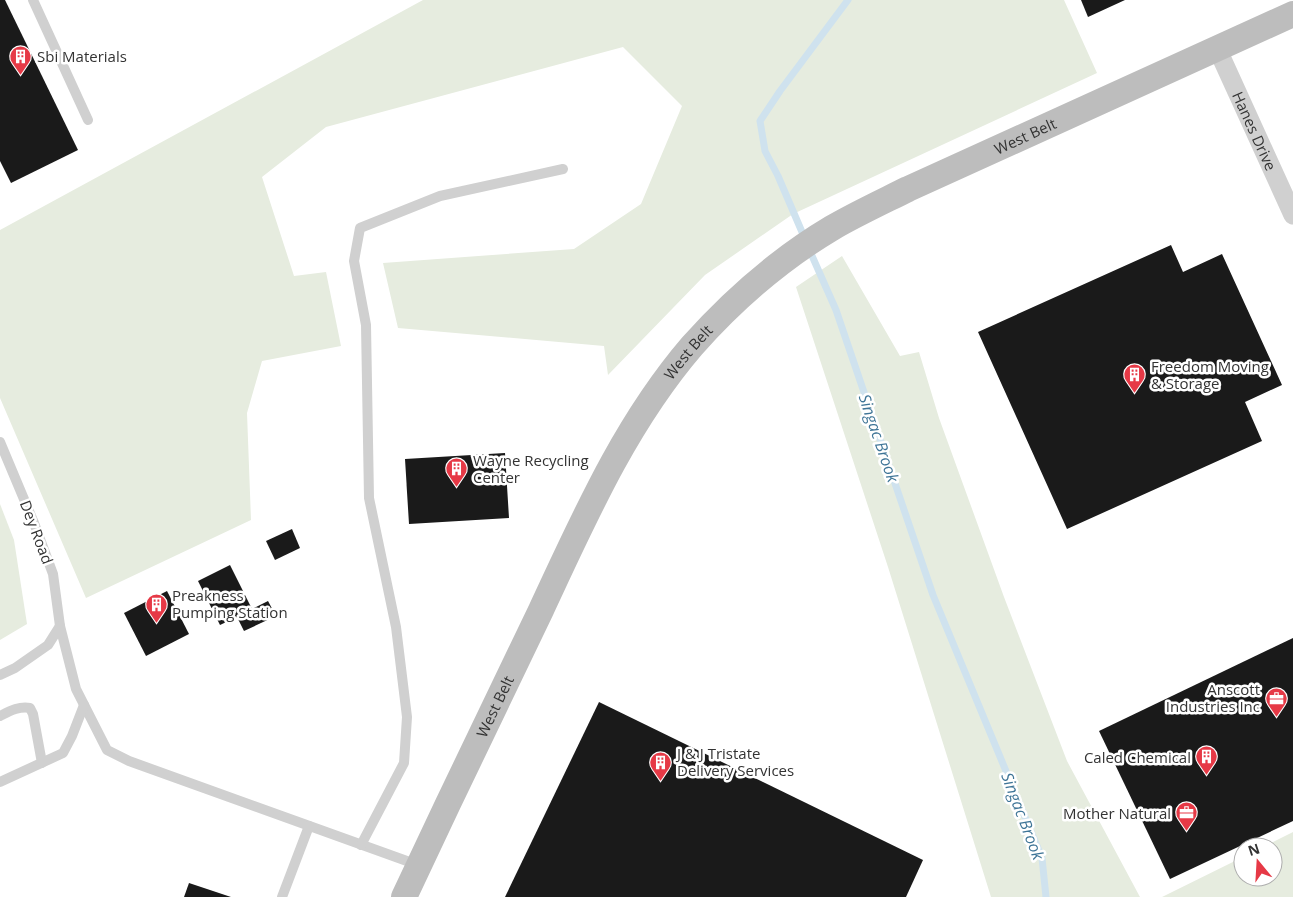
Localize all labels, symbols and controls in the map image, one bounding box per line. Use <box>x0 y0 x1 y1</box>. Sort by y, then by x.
building icon: Sbi Materials <box>9 44 33 75</box>
place label: Sbi Materials <box>37 46 127 66</box>
street label: Hanes Drive <box>1228 88 1281 174</box>
street label: West Belt <box>991 113 1059 159</box>
street label: West Belt <box>659 320 717 383</box>
place label: Freedom Moving & Storage <box>1151 356 1269 393</box>
building icon: Freedom Moving & Storage <box>1123 363 1147 394</box>
water label: Singac Brook <box>854 391 905 486</box>
place label: Wayne Recycling Center <box>473 450 589 487</box>
building icon: Wayne Recycling Center <box>445 457 469 488</box>
street label: Dey Road <box>16 497 58 567</box>
place label: Preakness Pumping Station <box>172 585 288 622</box>
building icon: Preakness Pumping Station <box>144 592 168 623</box>
street label: West Belt <box>471 672 518 740</box>
place label: Anscott Industries Inc <box>1166 679 1260 716</box>
office icon: Anscott Industries Inc <box>1264 686 1288 717</box>
place label: J & J Tristate Delivery Services <box>675 743 794 780</box>
building icon: Caled Chemical <box>1195 745 1219 776</box>
place label: Caled Chemical <box>1084 747 1191 767</box>
building icon: J & J Tristate Delivery Services <box>649 750 673 781</box>
water label: Singac Brook <box>996 769 1050 864</box>
office icon: Mother Natural <box>1175 801 1199 832</box>
place label: Mother Natural <box>1063 803 1171 823</box>
north arrow <box>1233 837 1283 887</box>
text: N <box>1245 838 1262 860</box>

